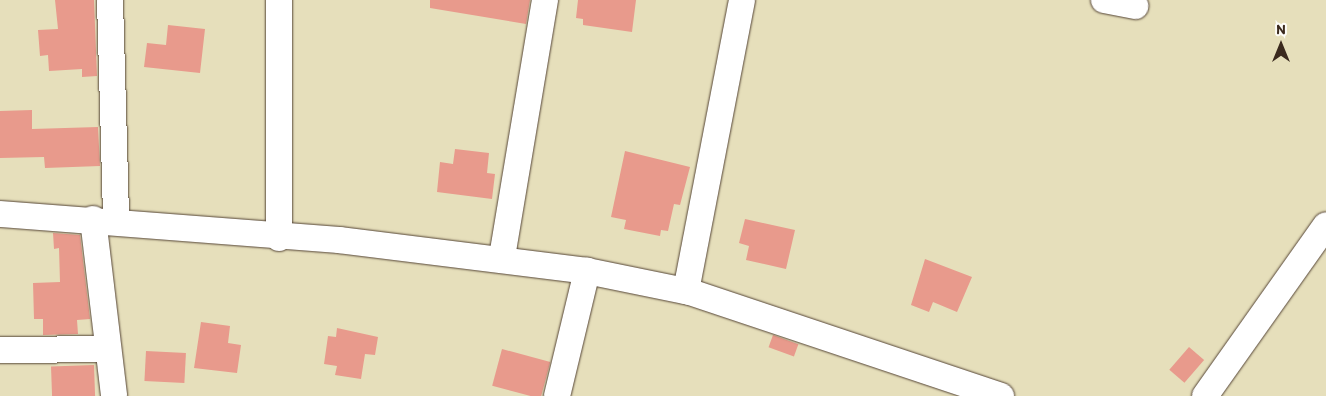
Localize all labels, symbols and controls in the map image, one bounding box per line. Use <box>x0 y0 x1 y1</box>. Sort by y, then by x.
north arrow <box>1256 20 1306 70</box>
text: N <box>1276 21 1286 38</box>

